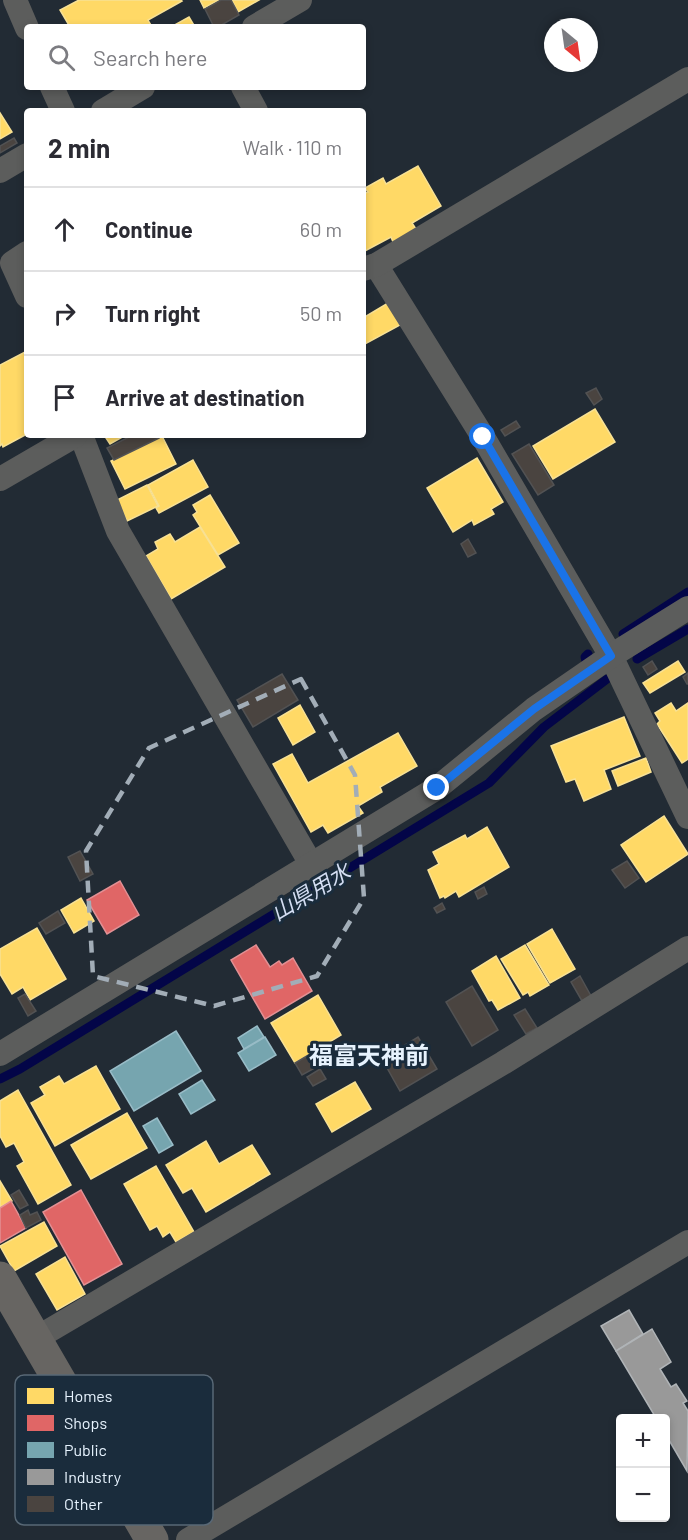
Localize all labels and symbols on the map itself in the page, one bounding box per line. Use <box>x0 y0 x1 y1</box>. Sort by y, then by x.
north arrow <box>544 18 598 72</box>
route start <box>469 423 495 449</box>
route end <box>423 774 449 800</box>
water label: 山県用水 <box>266 856 356 925</box>
district label: 福富天神前 <box>309 1040 429 1069</box>
legend <box>15 1375 213 1525</box>
text: Homes <box>64 1386 112 1405</box>
text: Shops <box>64 1413 107 1432</box>
text: Public <box>64 1440 107 1459</box>
text: Industry <box>64 1467 122 1486</box>
text: Other <box>64 1494 103 1513</box>

